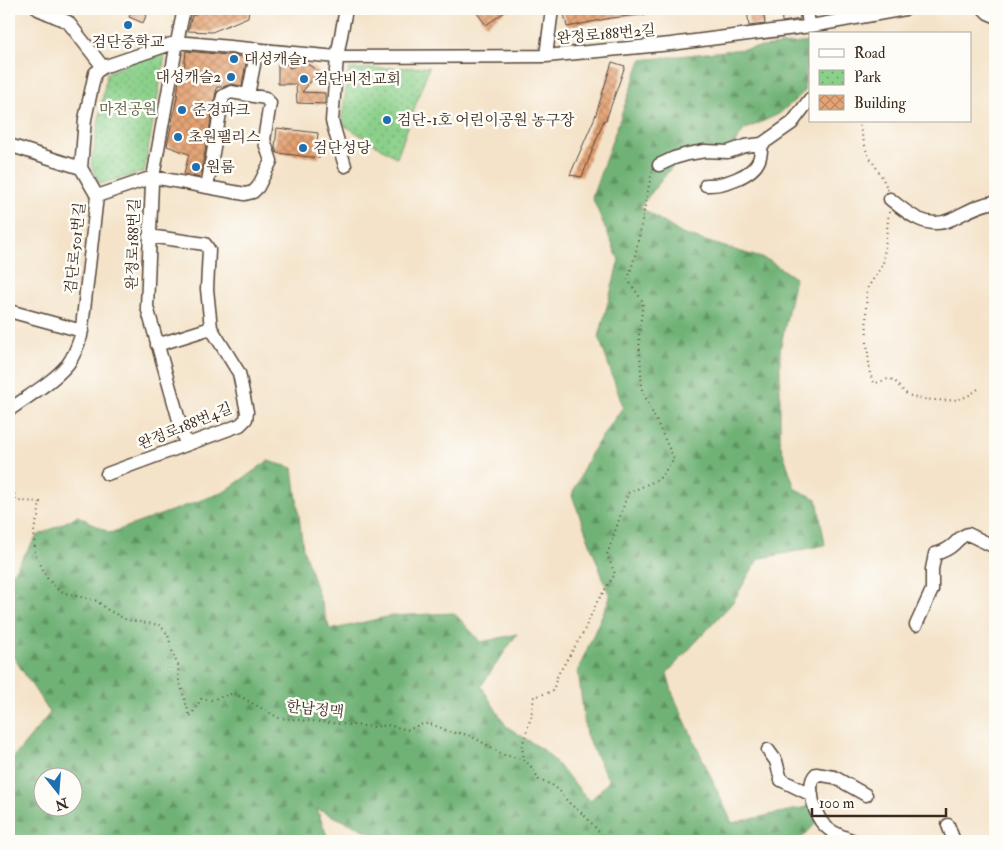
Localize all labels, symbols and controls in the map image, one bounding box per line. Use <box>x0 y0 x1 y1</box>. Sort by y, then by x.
marker: 검단중학교 <box>122 19 134 31</box>
street label: 완정로188번2길 <box>556 21 656 48</box>
legend <box>809 32 972 122</box>
place label: 검단중학교 <box>92 33 165 52</box>
text: Road <box>854 44 886 63</box>
place label: 대성캐슬1 <box>244 50 307 69</box>
marker: 대성캐슬1 <box>228 53 240 65</box>
place label: 대성캐슬2 <box>155 68 221 87</box>
text: Park <box>854 68 881 87</box>
place label: 검단비전교회 <box>314 70 401 89</box>
marker: 대성캐슬2 <box>225 71 237 83</box>
marker: 검단비전교회 <box>298 73 310 85</box>
text: Building <box>854 94 906 113</box>
park label: 마전공원 <box>99 100 157 119</box>
place label: 준경파크 <box>192 101 250 120</box>
marker: 준경파크 <box>176 104 188 116</box>
place label: 검단-1호 어린이공원 농구장 <box>397 111 575 130</box>
marker: 검단-1호 어린이공원 농구장 <box>381 114 393 126</box>
place label: 초원팰리스 <box>188 128 261 147</box>
marker: 초원팰리스 <box>172 131 184 143</box>
place label: 검단성당 <box>313 139 371 158</box>
marker: 검단성당 <box>297 142 309 154</box>
place label: 원룸 <box>206 158 235 177</box>
marker: 원룸 <box>190 161 202 173</box>
street label: 완정로188번길 <box>122 198 145 290</box>
street label: 검단로501번길 <box>61 201 90 295</box>
street label: 완정로188번4길 <box>135 399 235 454</box>
street label: 한남정맥 <box>285 697 345 722</box>
north arrow <box>32 768 82 818</box>
scale bar <box>812 785 945 817</box>
text: N <box>53 794 71 814</box>
text: 100 m <box>819 794 855 813</box>

